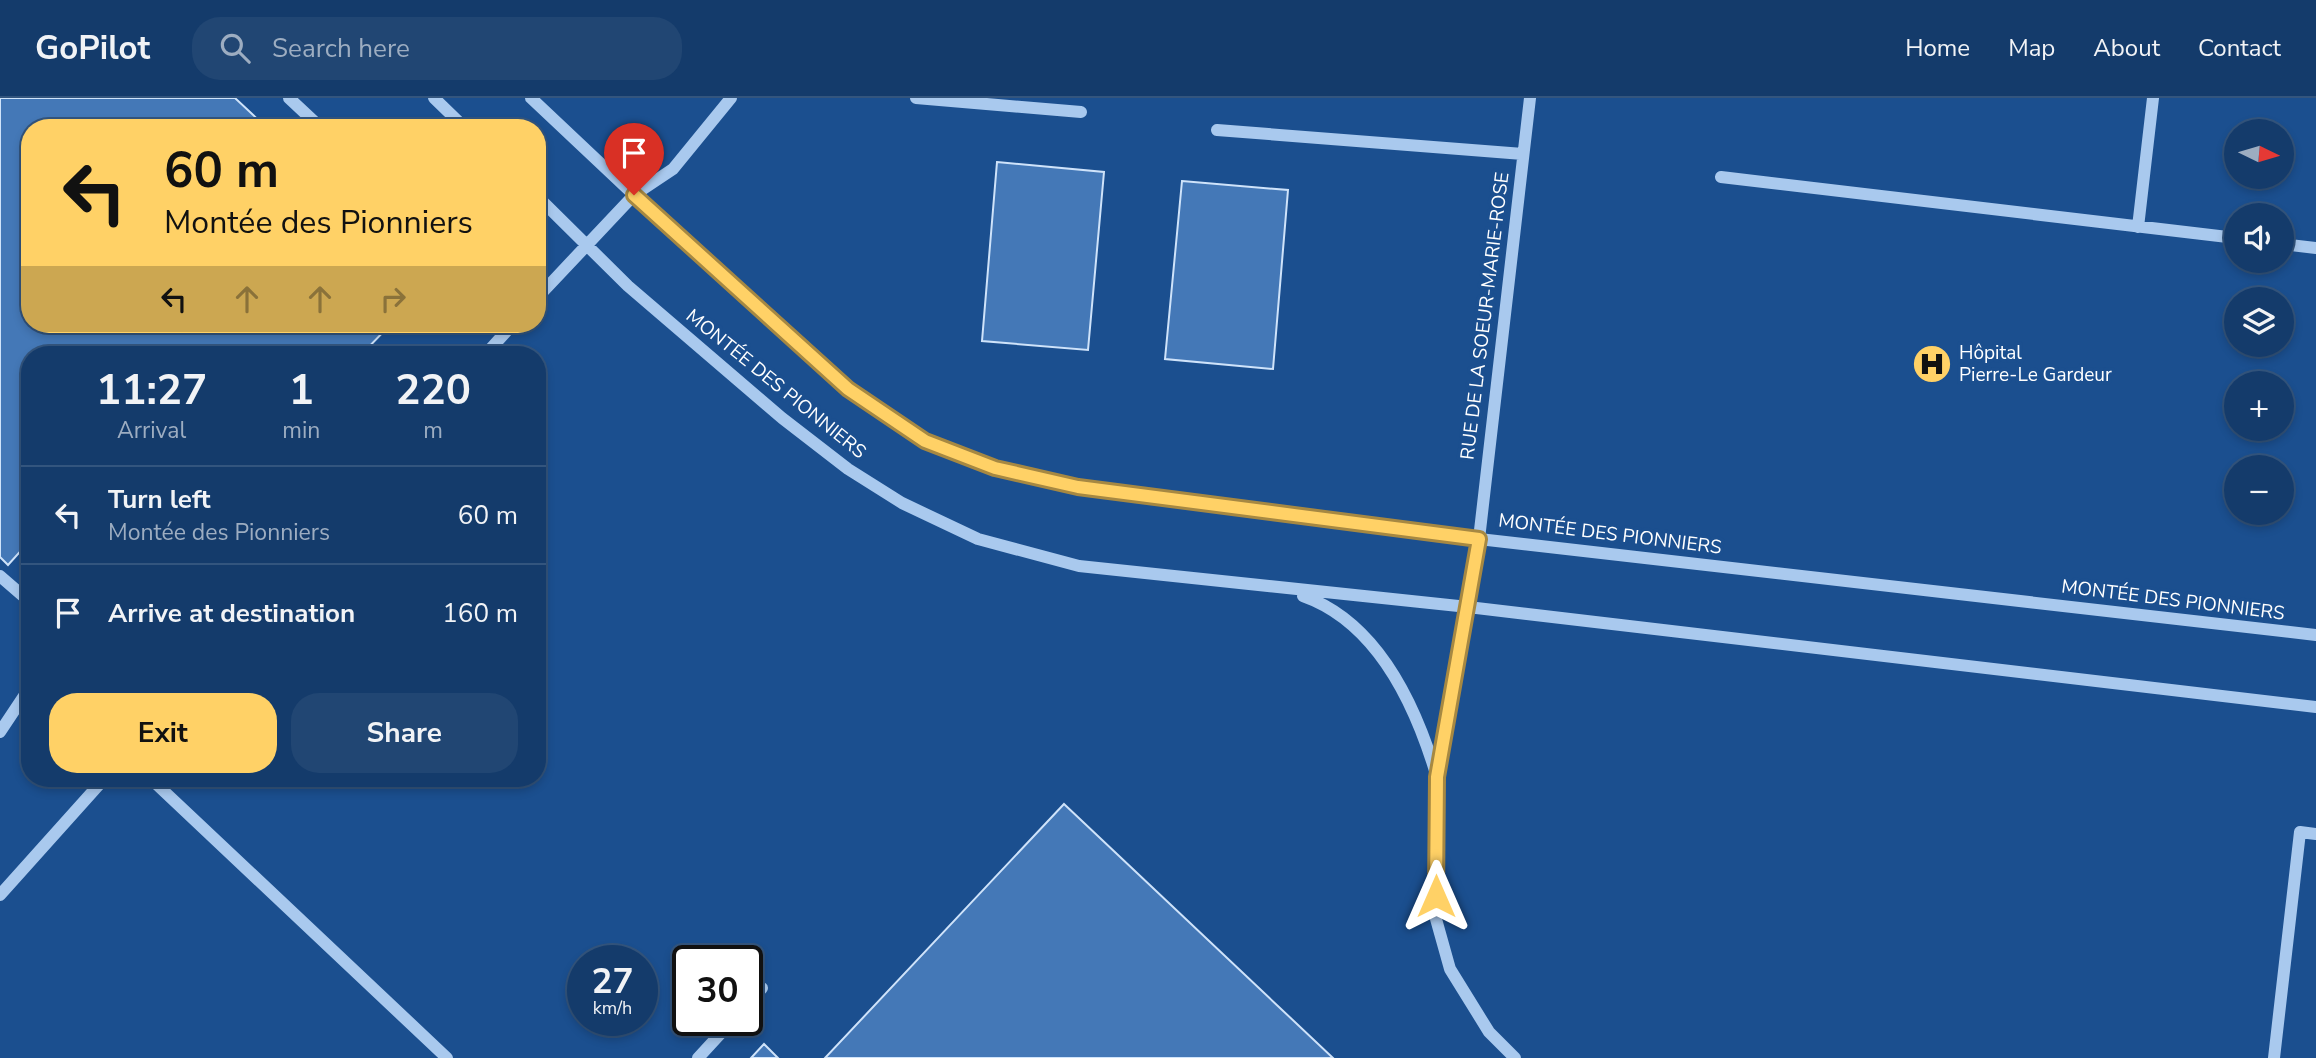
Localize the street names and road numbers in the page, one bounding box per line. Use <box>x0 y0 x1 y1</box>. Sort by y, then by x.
street label: RUE DE LA SOEUR-MARIE-ROSE <box>1454 171 1516 461</box>
street label: MONTÉE DES PIONNIERS <box>680 303 872 465</box>
street label: MONTÉE DES PIONNIERS <box>1497 507 1723 561</box>
street label: MONTÉE DES PIONNIERS <box>2060 573 2286 627</box>

